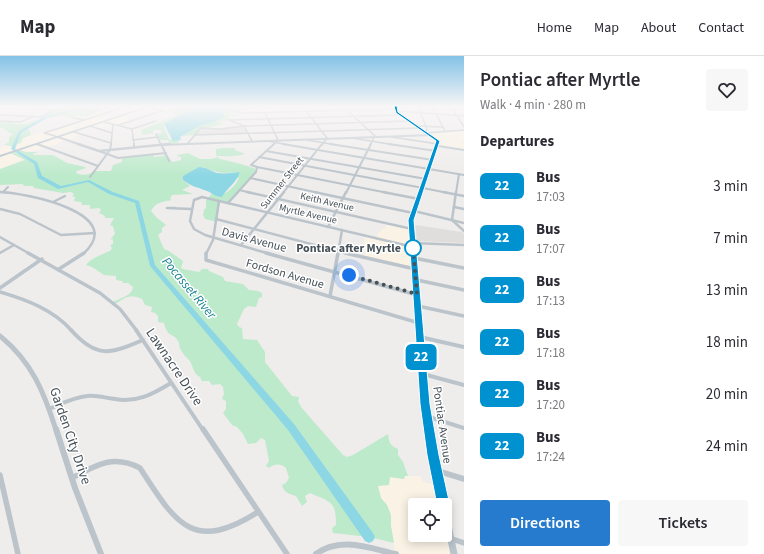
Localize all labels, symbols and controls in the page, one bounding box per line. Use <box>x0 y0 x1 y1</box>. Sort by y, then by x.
text: Map <box>20 14 55 41</box>
text: Home <box>537 18 572 38</box>
text: Map <box>594 18 619 38</box>
text: About <box>641 18 676 38</box>
text: Contact <box>698 18 744 38</box>
text: Pontiac after Myrtle <box>480 67 640 94</box>
button: heart <box>706 69 748 111</box>
text: Walk · 4 min · 280 m <box>480 96 586 114</box>
text: Departures <box>480 131 554 152</box>
street label: Summer Street <box>257 153 307 212</box>
text: Bus <box>536 167 560 188</box>
text: 22 <box>495 176 509 196</box>
text: 3 min <box>713 176 748 197</box>
text: 17:03 <box>536 188 565 206</box>
street label: Keith Avenue <box>299 189 355 215</box>
street label: Myrtle Avenue <box>278 201 338 227</box>
text: Bus <box>536 219 560 240</box>
street label: Davis Avenue <box>220 223 288 257</box>
text: 22 <box>495 228 509 248</box>
text: 7 min <box>713 228 748 249</box>
marker: Pontiac after Myrtle <box>404 239 422 257</box>
place label: Pontiac after Myrtle <box>296 240 401 257</box>
text: 17:07 <box>536 240 565 258</box>
water label: Pocasset River <box>158 253 221 323</box>
street label: Fordson Avenue <box>244 255 326 293</box>
your location <box>339 265 359 285</box>
text: Bus <box>536 271 560 292</box>
text: 22 <box>495 280 509 300</box>
text: 13 min <box>706 280 748 301</box>
text: 17:13 <box>536 292 565 310</box>
text: Bus <box>536 323 560 344</box>
street label: Lawnacre Drive <box>141 324 207 410</box>
text: 22 <box>495 332 509 352</box>
text: 18 min <box>706 332 748 353</box>
line badge: 22 <box>403 344 439 370</box>
text: 17:18 <box>536 344 565 362</box>
text: 22 <box>414 347 428 367</box>
text: Bus <box>536 375 560 396</box>
text: 22 <box>495 384 509 404</box>
text: 20 min <box>706 384 748 405</box>
street label: Garden City Drive <box>44 385 96 487</box>
street label: Pontiac Avenue <box>428 385 456 465</box>
text: 17:20 <box>536 396 565 414</box>
text: Bus <box>536 427 560 448</box>
text: 22 <box>495 436 509 456</box>
text: 24 min <box>706 436 748 457</box>
text: 17:24 <box>536 448 565 466</box>
map controls <box>408 498 452 542</box>
button: locate <box>408 498 452 542</box>
button: Directions <box>480 500 610 546</box>
button: Tickets <box>618 500 748 546</box>

